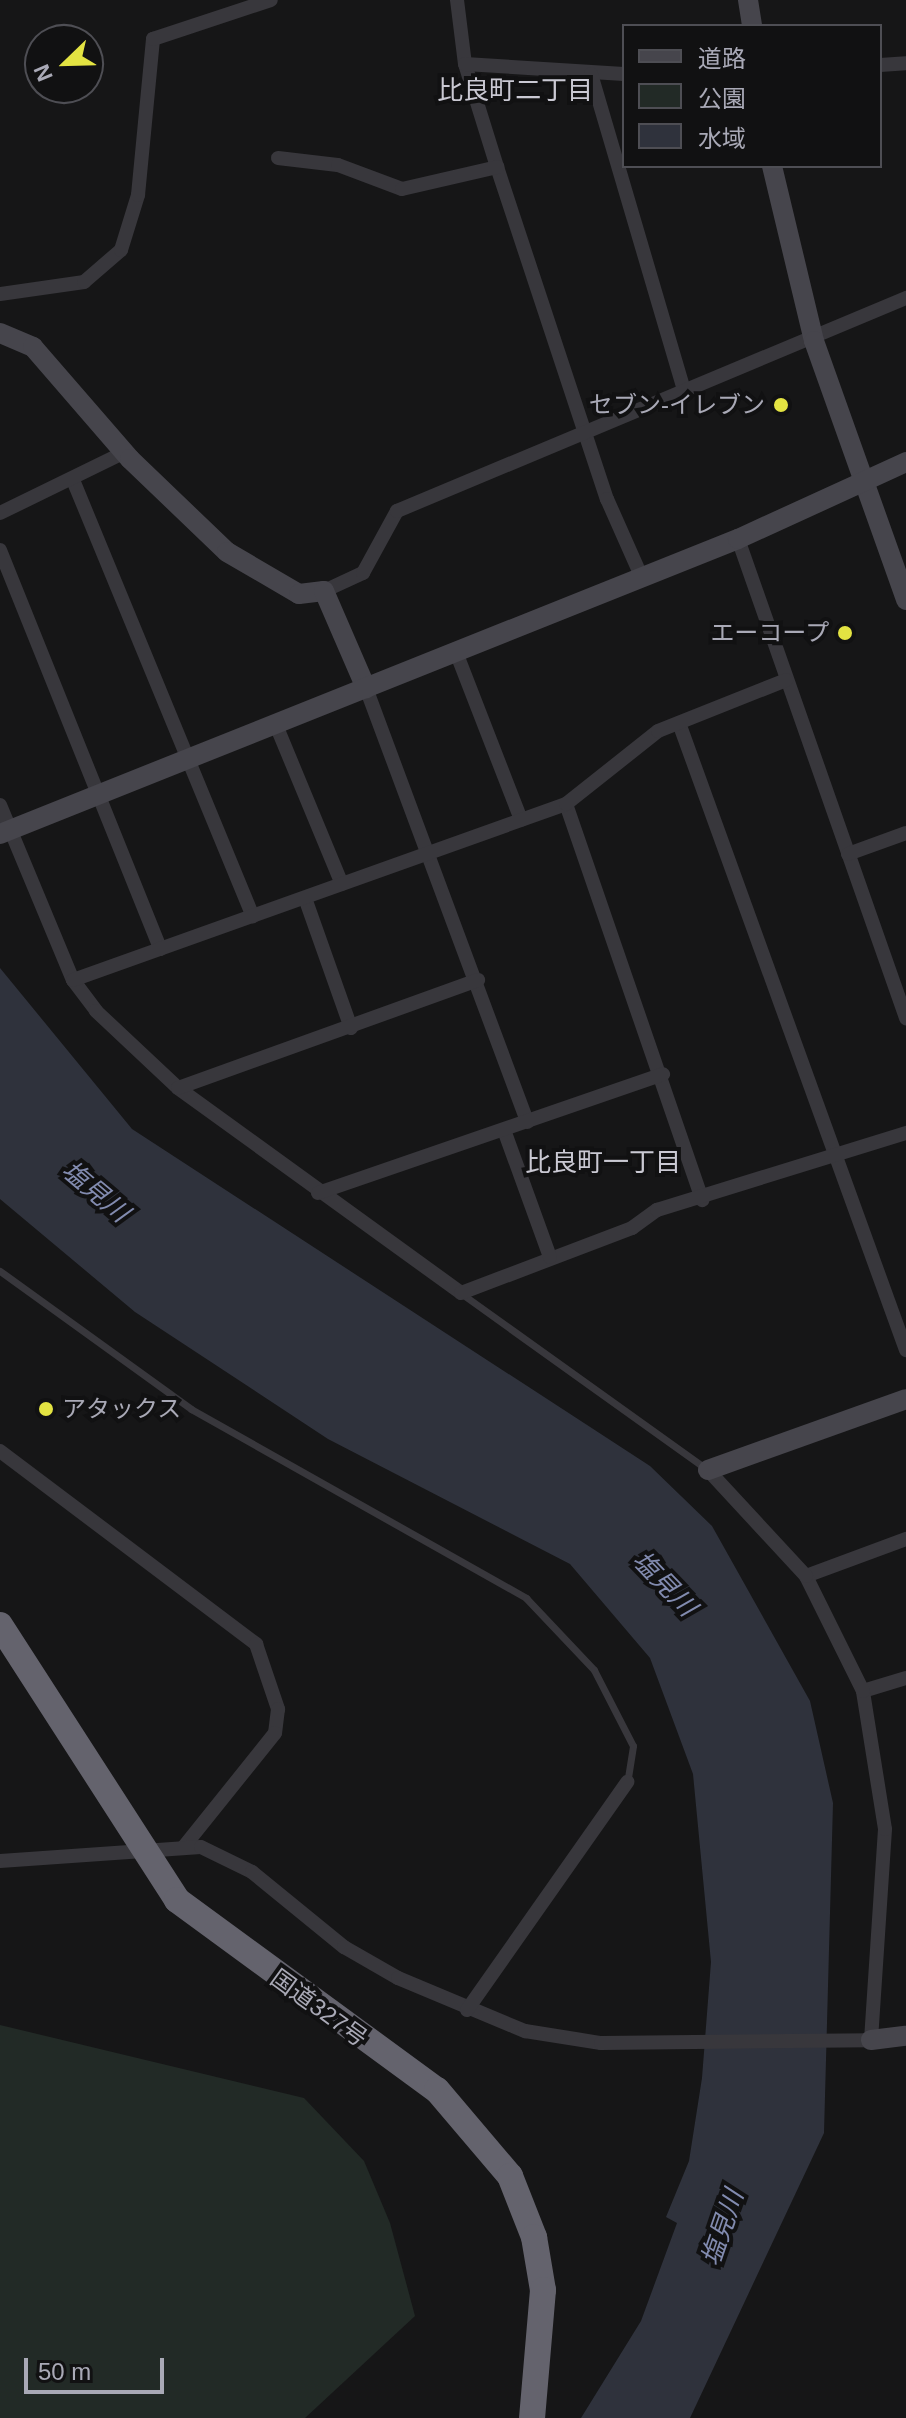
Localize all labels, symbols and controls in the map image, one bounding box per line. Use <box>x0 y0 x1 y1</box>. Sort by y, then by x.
north arrow <box>24 24 104 104</box>
legend <box>622 24 882 168</box>
text: 道路 <box>698 45 746 72</box>
text: N <box>29 61 58 85</box>
district label: 比良町二丁目 <box>437 75 593 107</box>
text: 公園 <box>698 85 746 112</box>
text: 水域 <box>698 125 746 152</box>
place label: セブン-イレブン <box>589 391 765 419</box>
marker: セブン-イレブン <box>772 396 790 414</box>
place label: エーコープ <box>709 619 829 647</box>
marker: エーコープ <box>836 624 854 642</box>
district label: 比良町一丁目 <box>525 1147 681 1179</box>
water label: 塩見川 <box>55 1155 135 1229</box>
place label: アタックス <box>62 1395 182 1423</box>
marker: アタックス <box>37 1400 55 1418</box>
water label: 塩見川 <box>626 1545 702 1623</box>
street label: 国道327号 <box>265 1963 373 2053</box>
water label: 塩見川 <box>696 2186 750 2270</box>
scale bar <box>28 2342 168 2392</box>
text: 50 m <box>38 2358 91 2385</box>

